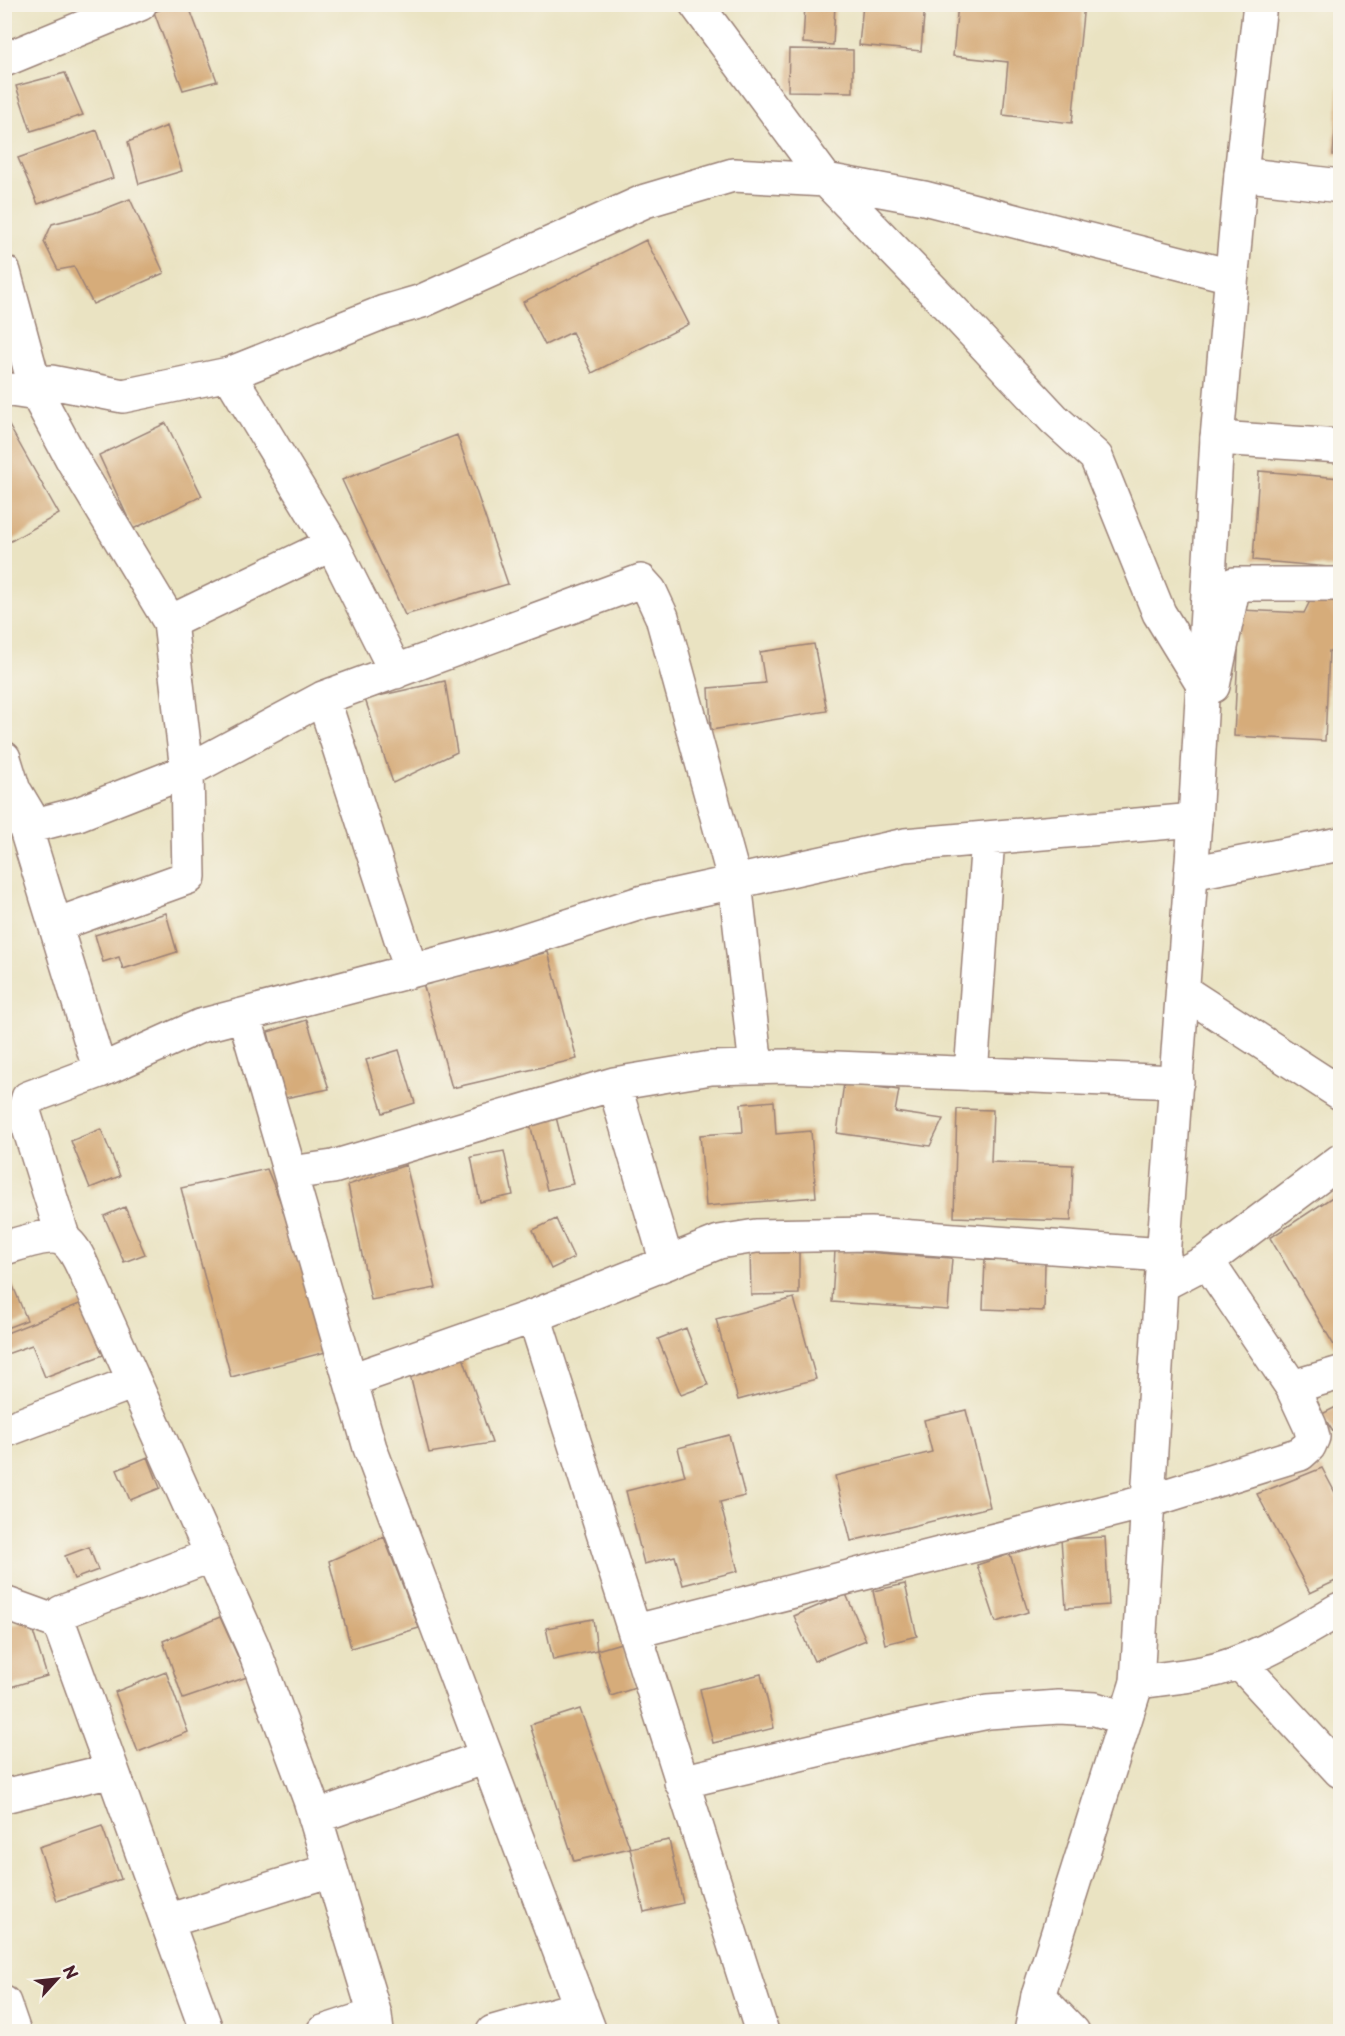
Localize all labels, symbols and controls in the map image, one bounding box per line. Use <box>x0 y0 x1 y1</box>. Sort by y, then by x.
north arrow <box>27 1949 87 2009</box>
text: N <box>58 1961 85 1983</box>

